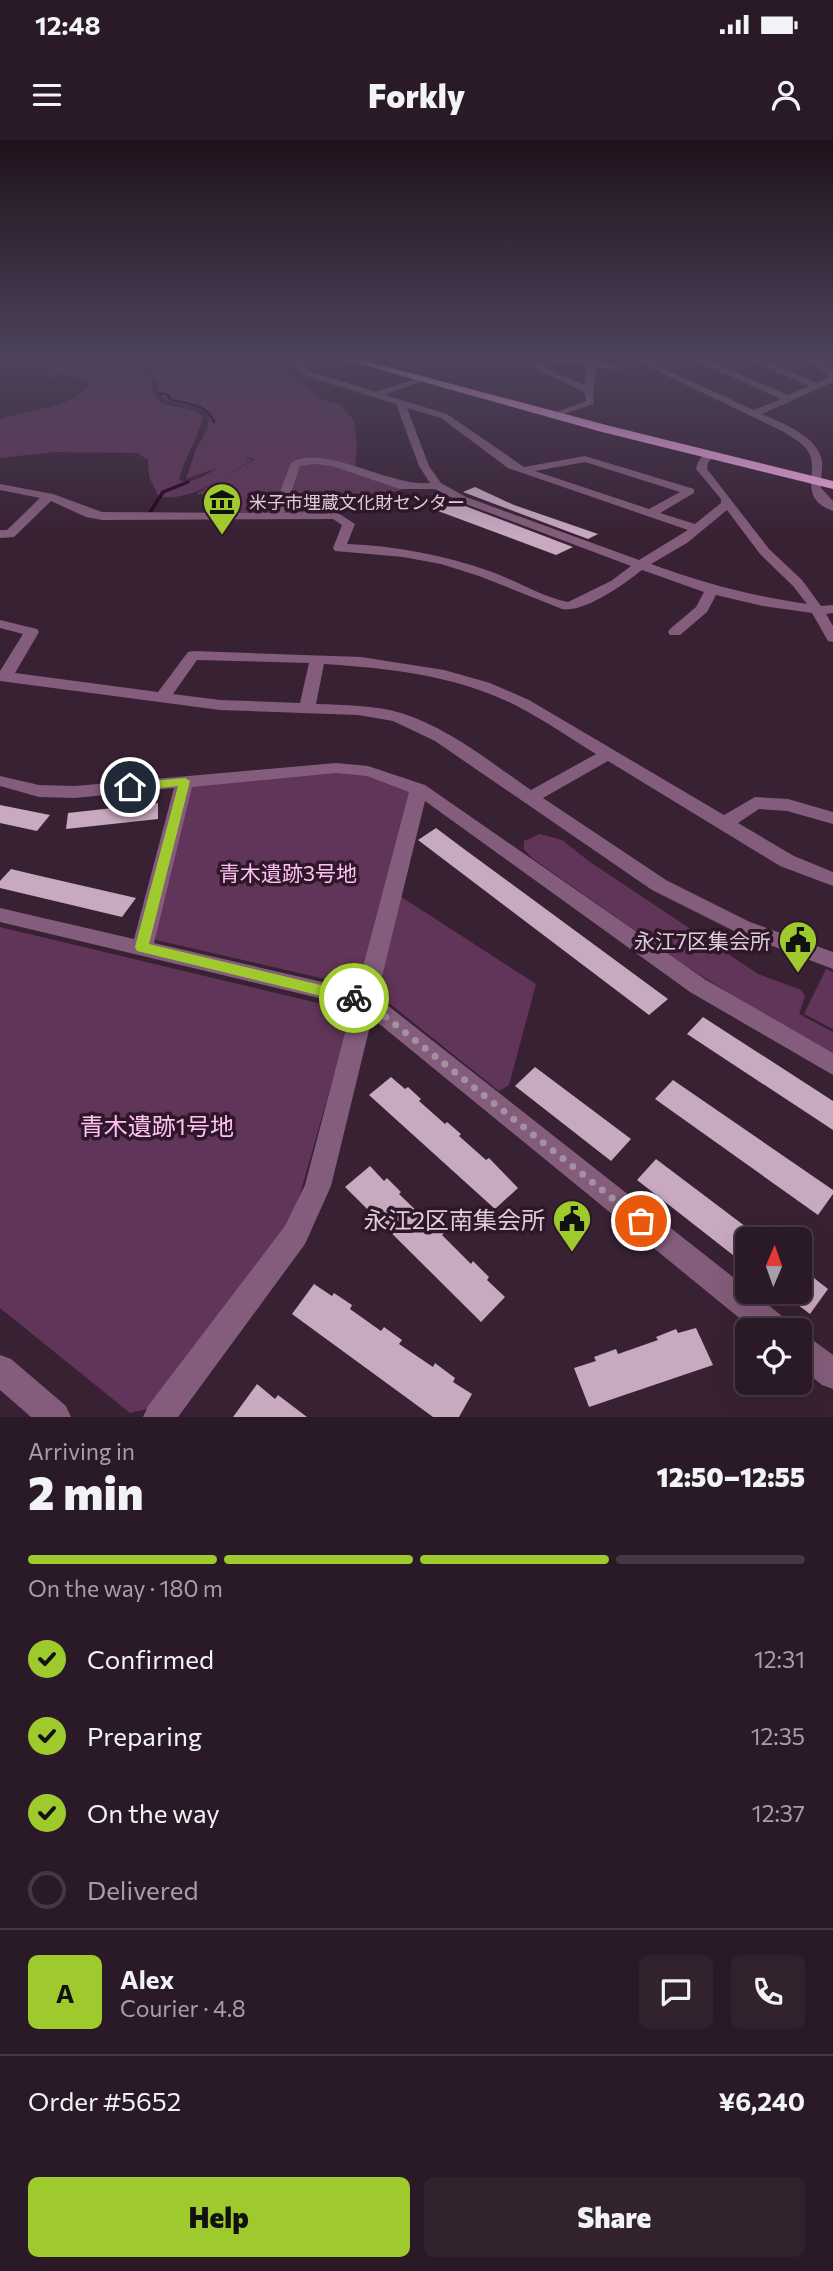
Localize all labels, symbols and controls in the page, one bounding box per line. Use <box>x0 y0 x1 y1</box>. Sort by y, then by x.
text: 12:48 <box>35 9 100 40</box>
text: Forkly <box>368 75 465 115</box>
icon: menu <box>28 76 66 114</box>
icon: person <box>767 76 805 114</box>
museum icon: 米子市埋蔵文化財センター <box>201 481 243 536</box>
place label: 米子市埋蔵文化財センター <box>249 491 465 513</box>
pin <box>100 757 160 817</box>
icon: home <box>111 768 149 806</box>
park label: 青木遺跡3号地 <box>219 860 357 885</box>
public building icon: 永江7区集会所 <box>777 919 819 974</box>
place label: 永江7区集会所 <box>634 928 771 953</box>
courier <box>319 963 389 1033</box>
icon: bike <box>335 979 373 1017</box>
park label: 青木遺跡1号地 <box>80 1111 234 1140</box>
pin <box>611 1191 671 1251</box>
public building icon: 永江2区南集会所 <box>551 1198 593 1253</box>
icon: bag <box>622 1202 660 1240</box>
place label: 永江2区南集会所 <box>364 1205 545 1234</box>
north arrow <box>735 1227 812 1304</box>
map controls <box>735 1227 812 1395</box>
button: locate <box>735 1318 812 1395</box>
text: Arriving in <box>28 1437 135 1465</box>
text: 12:50–12:55 <box>657 1461 805 1492</box>
text: 2 min <box>28 1463 144 1519</box>
text: On the way · 180 m <box>28 1574 223 1602</box>
icon: check <box>28 1640 66 1678</box>
text: Confirmed <box>87 1643 214 1674</box>
text: 12:31 <box>754 1645 805 1673</box>
icon: check <box>28 1717 66 1755</box>
text: Preparing <box>87 1720 202 1751</box>
text: 12:35 <box>751 1722 805 1750</box>
icon: check <box>28 1794 66 1832</box>
text: On the way <box>87 1797 220 1828</box>
text: 12:37 <box>752 1799 805 1827</box>
text: Delivered <box>87 1874 198 1905</box>
button: chat <box>639 1955 713 2029</box>
button: phone <box>731 1955 805 2029</box>
text: Alex <box>120 1963 174 1994</box>
text: A <box>56 1977 74 2008</box>
text: Courier · 4.8 <box>120 1994 246 2022</box>
text: Order #5652 <box>28 2085 181 2116</box>
text: ¥6,240 <box>719 2085 805 2116</box>
button: Help <box>28 2177 410 2257</box>
button: Share <box>424 2177 805 2257</box>

